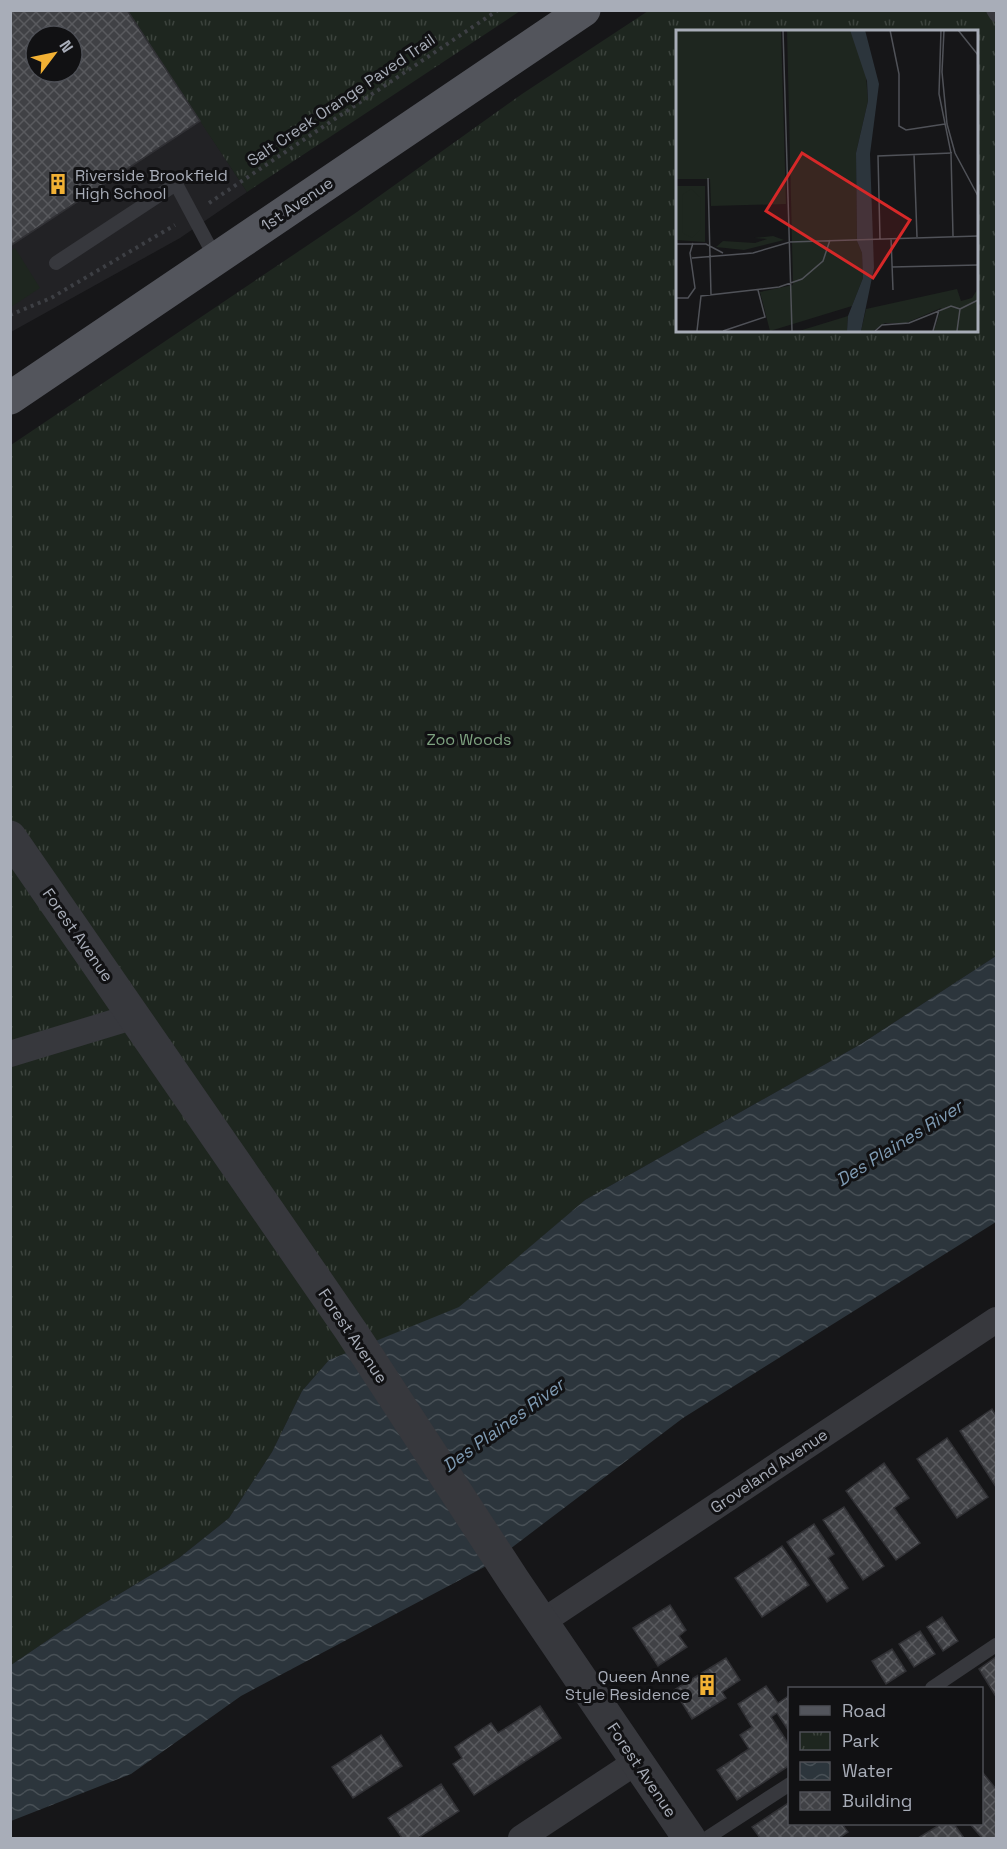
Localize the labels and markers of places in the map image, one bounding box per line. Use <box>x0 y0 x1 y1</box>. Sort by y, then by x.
place label: Riverside Brookfield High School <box>75 165 228 204</box>
building icon: Riverside Brookfield High School <box>46 172 70 196</box>
place label: Queen Anne Style Residence <box>565 1666 690 1705</box>
building icon: Queen Anne Style Residence <box>695 1673 719 1697</box>

